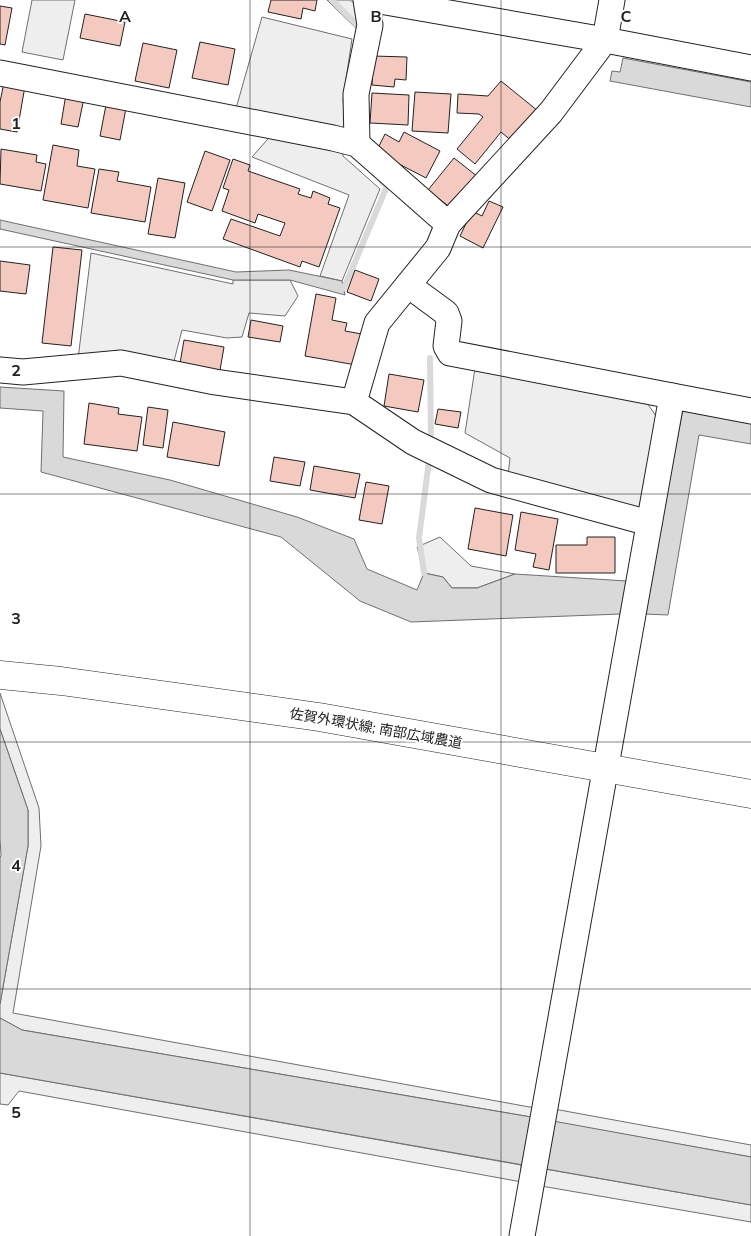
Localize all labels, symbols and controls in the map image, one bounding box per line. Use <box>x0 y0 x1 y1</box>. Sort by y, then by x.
text: A <box>119 6 131 26</box>
text: B <box>370 6 382 26</box>
text: C <box>621 6 632 26</box>
text: 1 <box>11 113 21 133</box>
text: 2 <box>11 360 21 380</box>
text: 3 <box>11 608 21 628</box>
street label: 佐賀外環状線; 南部広域農道 <box>288 704 464 752</box>
text: 4 <box>11 855 21 875</box>
text: 5 <box>11 1102 21 1122</box>

